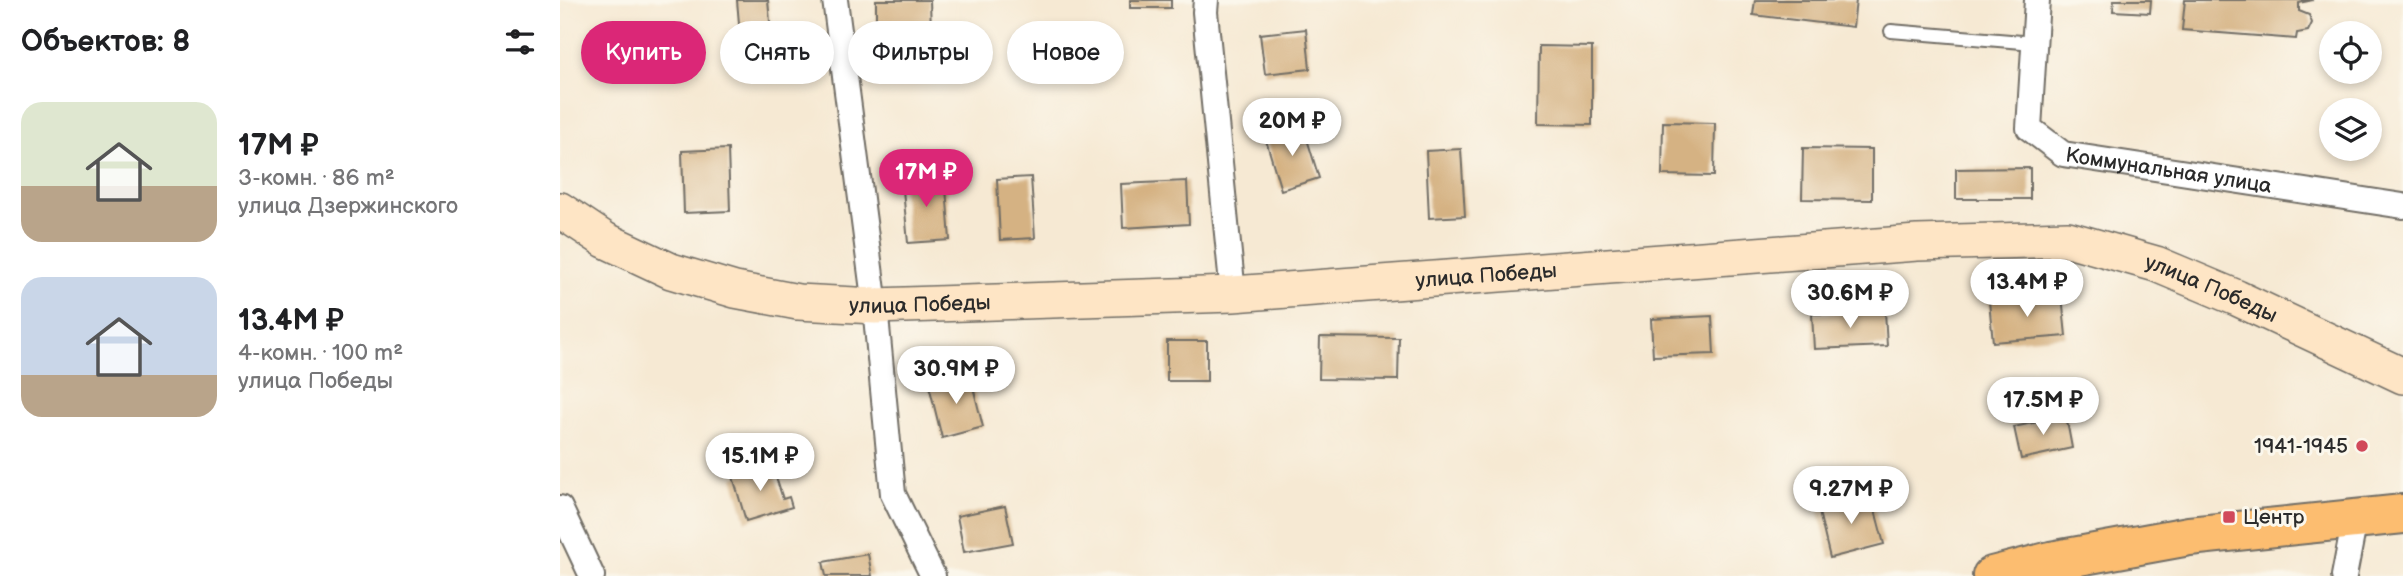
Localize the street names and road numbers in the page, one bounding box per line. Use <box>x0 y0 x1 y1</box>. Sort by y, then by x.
street label: Коммунальная улица <box>2064 142 2274 198</box>
street label: улица Победы <box>2143 249 2282 328</box>
street label: улица Победы <box>1415 257 1558 293</box>
street label: улица Победы <box>849 290 991 319</box>

